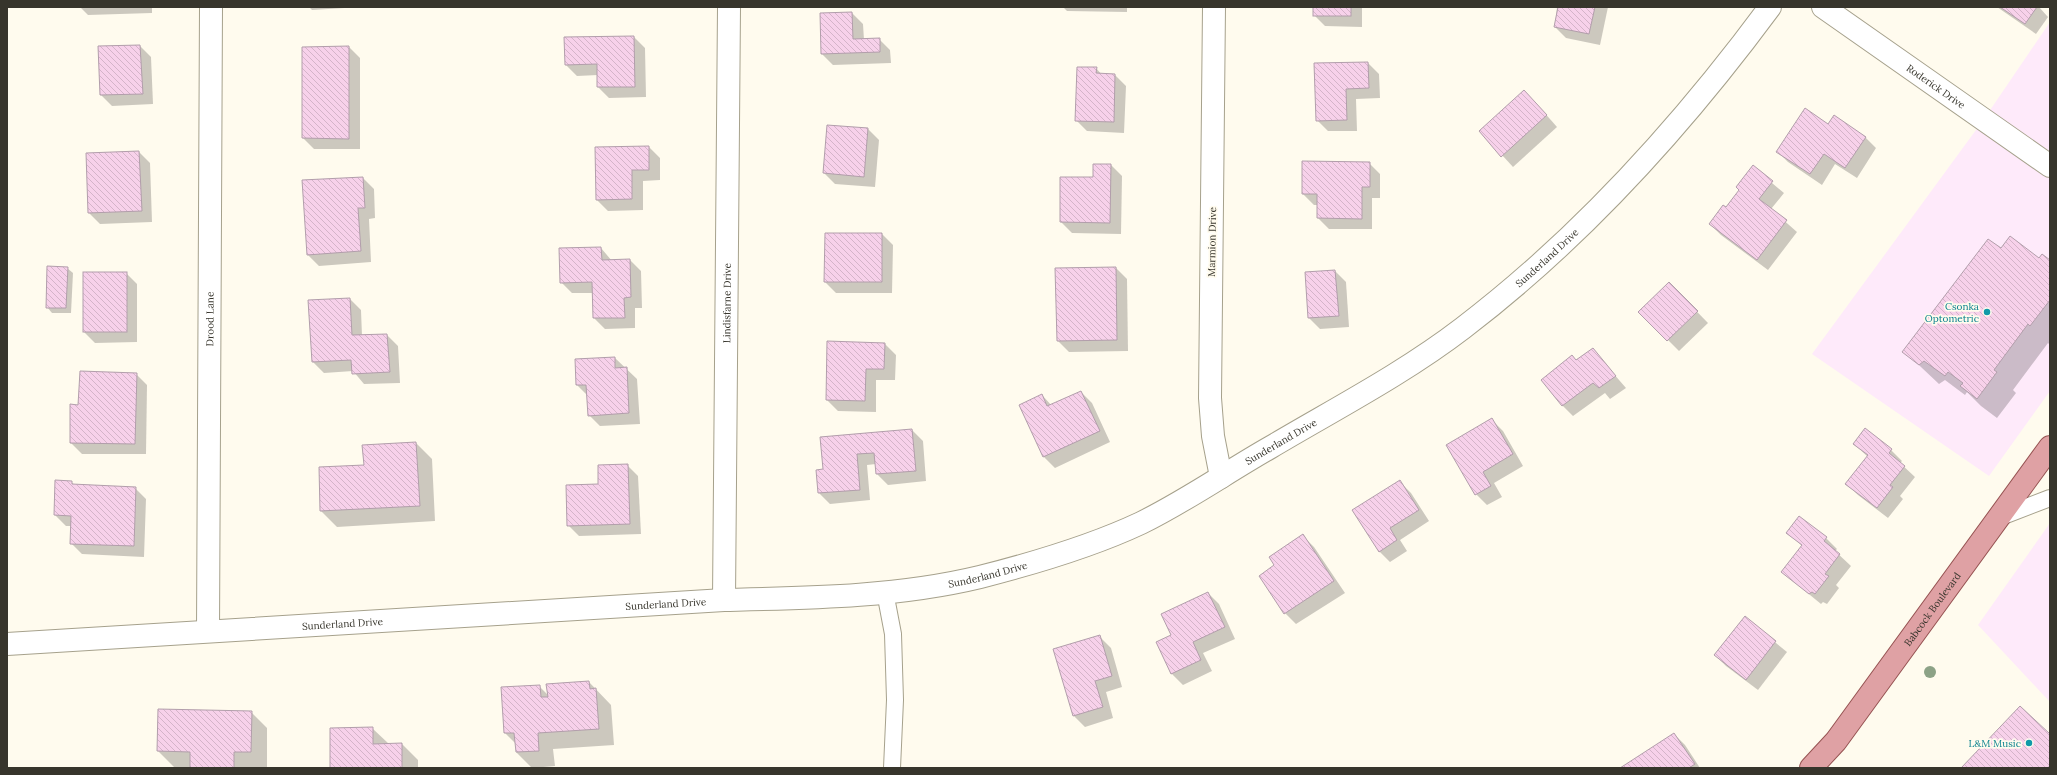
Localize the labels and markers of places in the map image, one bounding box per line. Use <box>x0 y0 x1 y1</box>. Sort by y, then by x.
place label: Csonka Optometric <box>1925 300 1979 325</box>
marker: Csonka Optometric <box>1982 307 1992 317</box>
place label: L&M Music <box>1969 737 2021 750</box>
marker: L&M Music <box>2024 738 2034 748</box>

